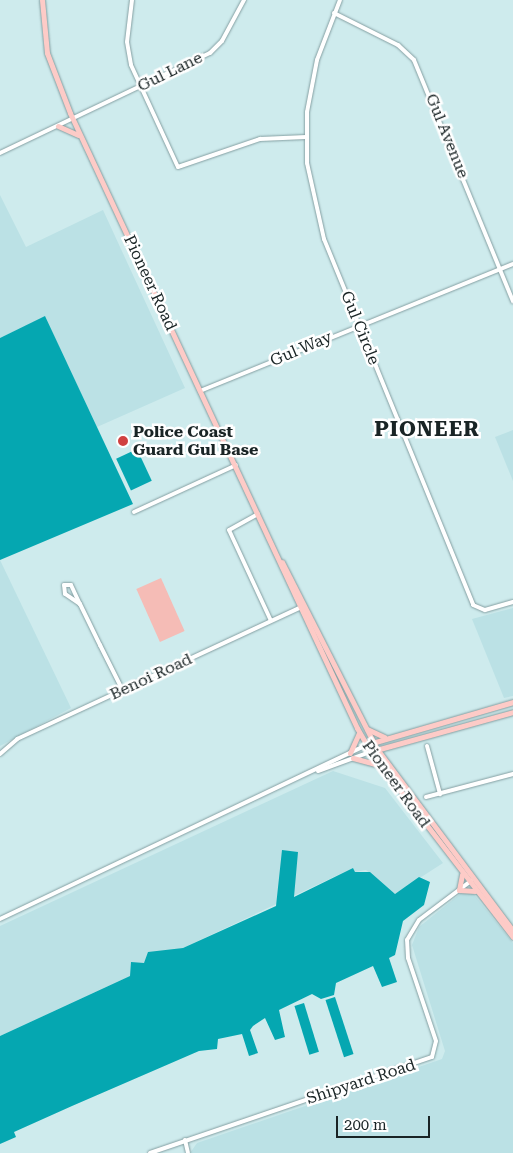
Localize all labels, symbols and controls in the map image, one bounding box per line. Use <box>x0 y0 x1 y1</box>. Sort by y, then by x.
street label: Gul Lane <box>134 48 206 96</box>
street label: Gul Avenue <box>421 91 473 181</box>
street label: Pioneer Road <box>119 232 181 334</box>
street label: Gul Circle <box>337 288 383 368</box>
street label: Gul Way <box>267 327 335 371</box>
district label: PIONEER <box>373 416 481 442</box>
place label: Police Coast Guard Gul Base <box>133 422 258 460</box>
marker: Police Coast Guard Gul Base <box>117 435 129 447</box>
street label: Benoi Road <box>107 650 195 704</box>
street label: Pioneer Road <box>358 737 434 831</box>
street label: Shipyard Road <box>304 1055 418 1109</box>
scale bar <box>338 1106 432 1138</box>
text: 200 m <box>344 1116 387 1134</box>

